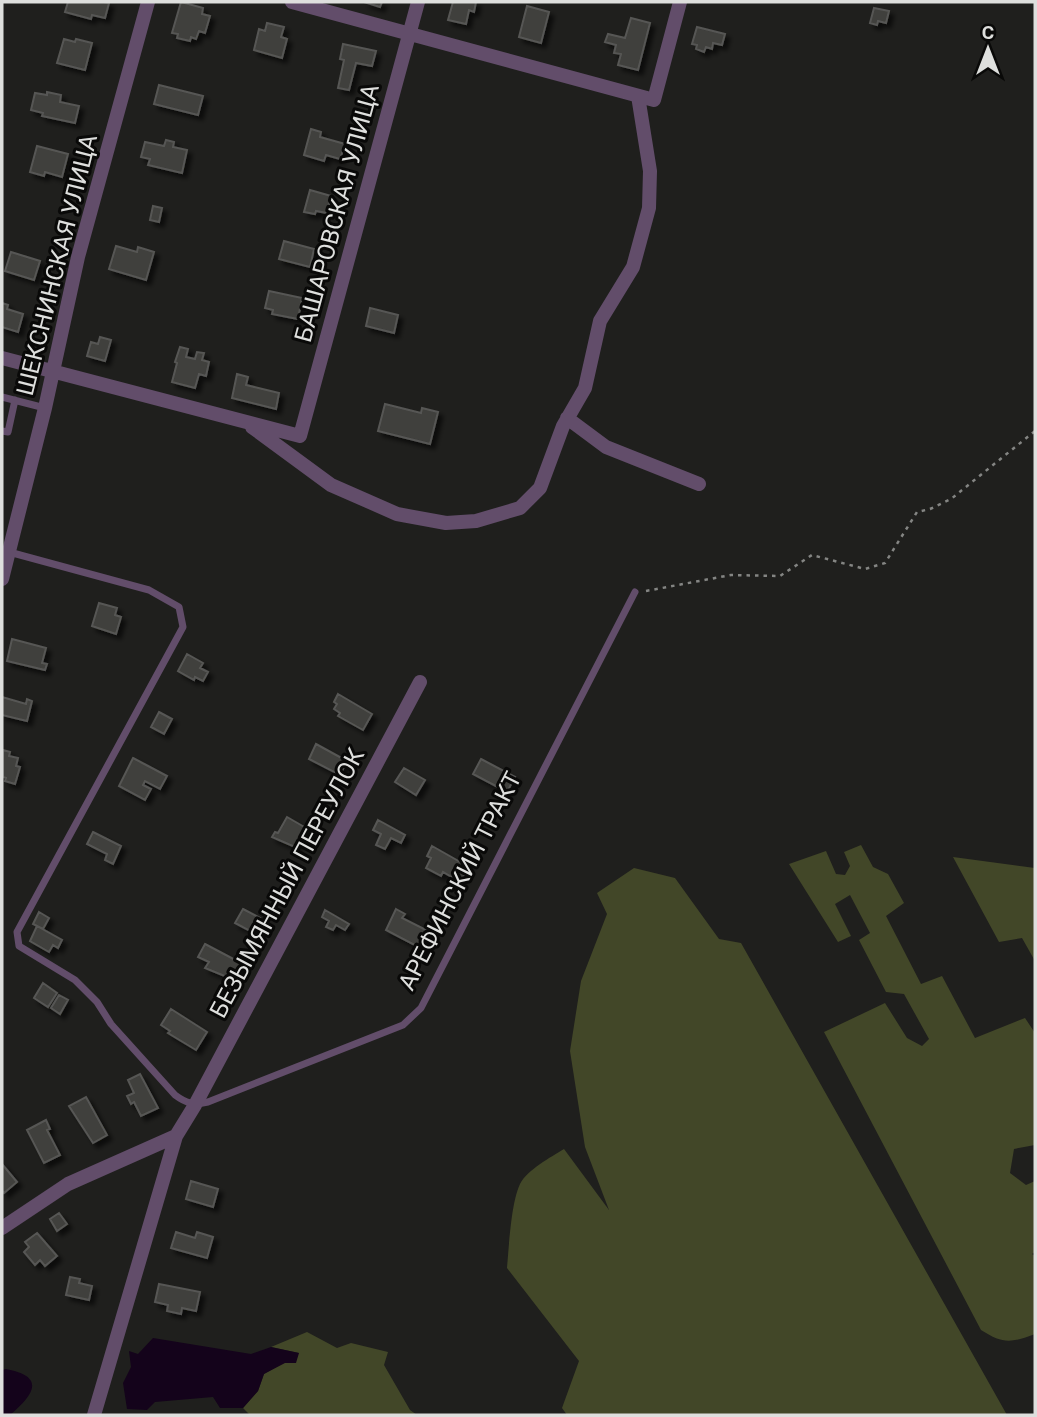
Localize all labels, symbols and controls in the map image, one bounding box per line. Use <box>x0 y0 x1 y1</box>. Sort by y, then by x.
north arrow <box>953 14 1023 84</box>
text: С <box>982 21 994 44</box>
street label: БАШАРОВСКАЯ УЛИЦА <box>289 81 385 345</box>
street label: ШЕКСНИНСКАЯ УЛИЦА <box>11 131 103 399</box>
street label: БЕЗЫМЯННЫЙ ПЕРЕУЛОК <box>204 743 370 1022</box>
street label: АРЕФИНСКИЙ ТРАКТ <box>393 767 527 995</box>

